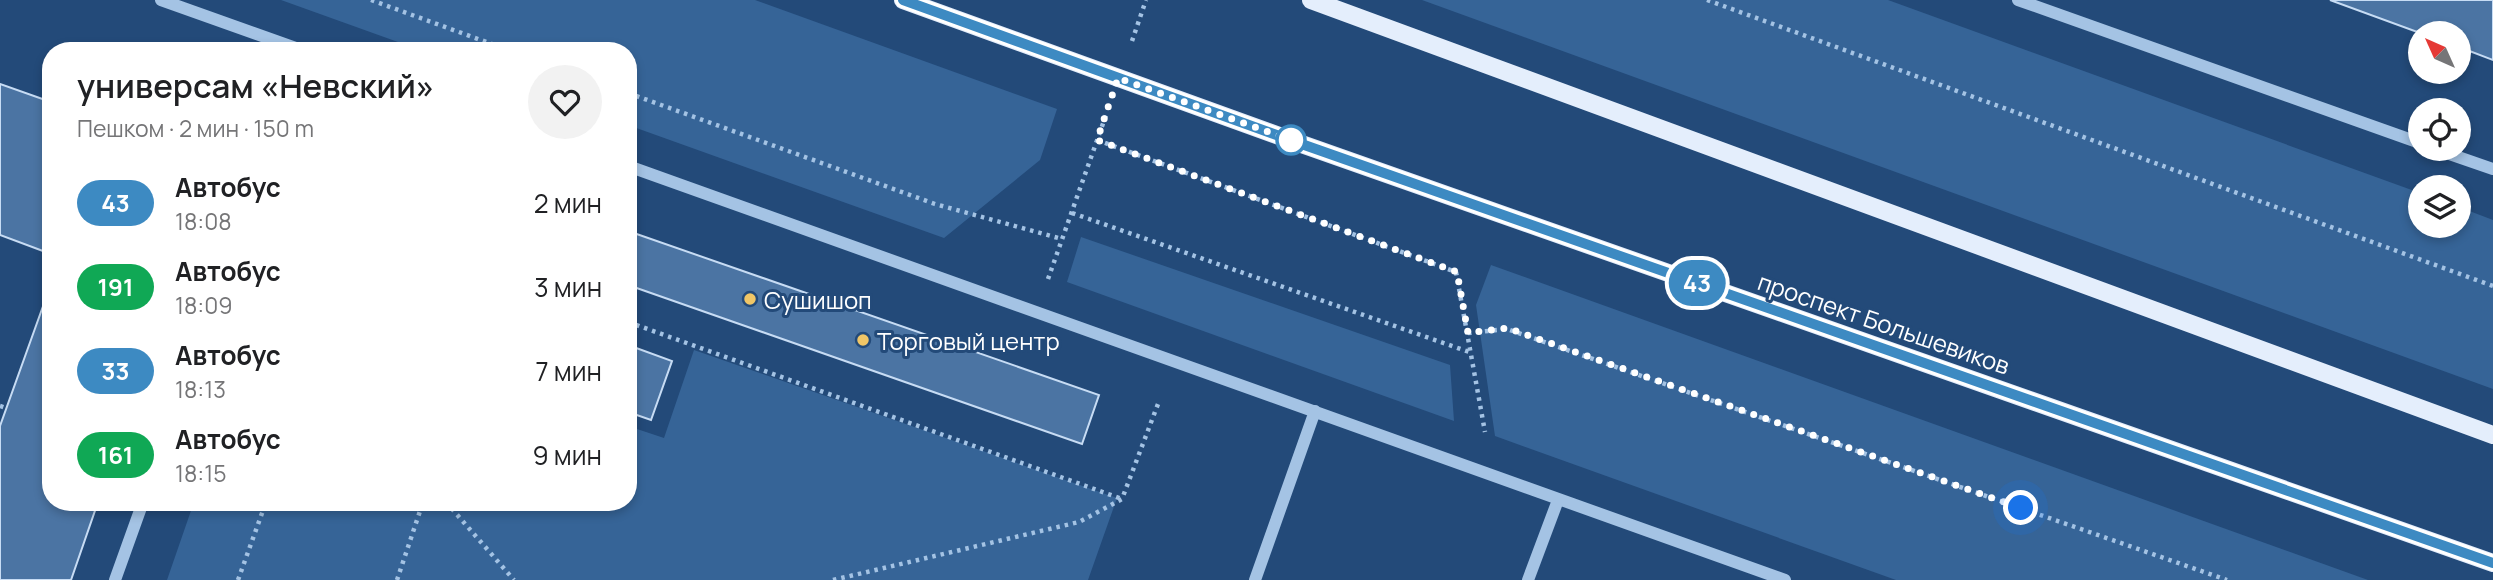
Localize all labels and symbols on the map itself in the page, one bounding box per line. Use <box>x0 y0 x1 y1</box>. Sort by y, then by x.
north arrow <box>2408 21 2471 84</box>
unlabelled marker <box>1276 125 1306 155</box>
line badge: 43 <box>1666 260 1728 306</box>
street label: проспект Большевиков <box>1754 264 2014 382</box>
place label: Сушишоп <box>764 283 872 316</box>
marker: Сушишоп <box>742 291 758 307</box>
place label: Торговый центр <box>877 324 1060 357</box>
marker: Торговый центр <box>855 332 871 348</box>
your location <box>2003 490 2038 525</box>

